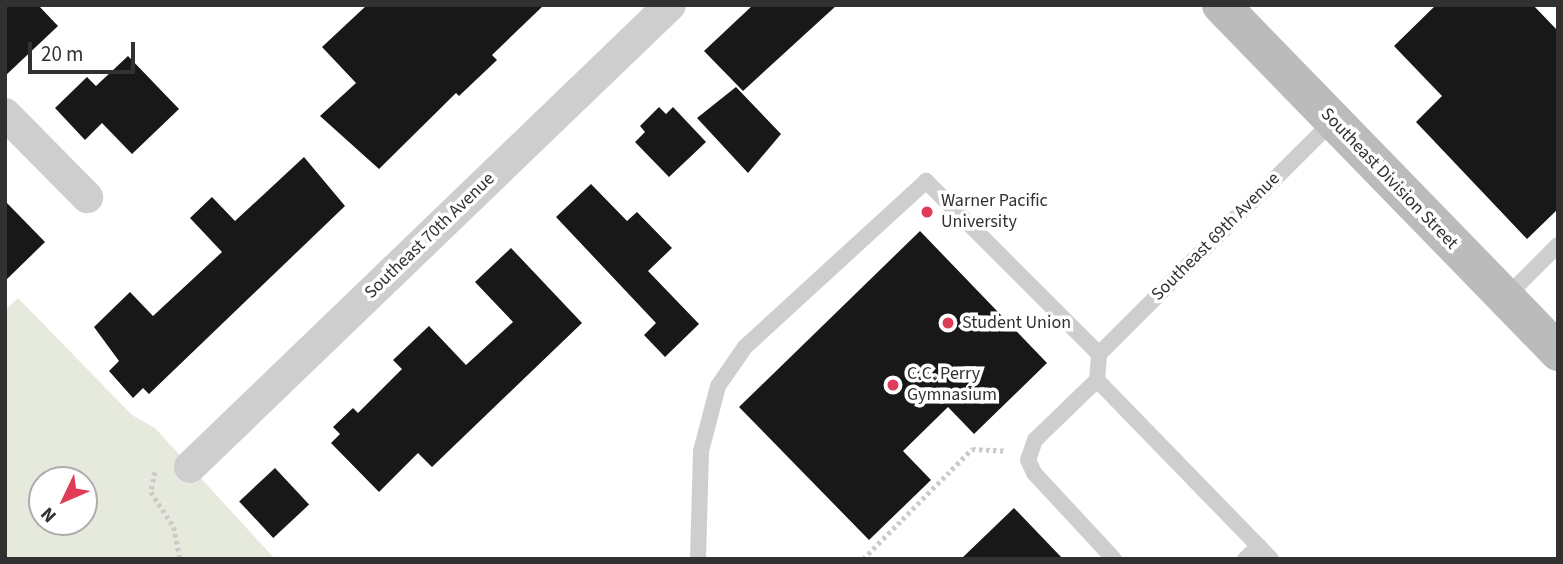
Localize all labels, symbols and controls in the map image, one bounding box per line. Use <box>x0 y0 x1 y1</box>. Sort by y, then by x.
scale bar <box>32 28 138 72</box>
text: 20 m <box>41 39 83 69</box>
street label: Southeast Division Street <box>1316 104 1462 254</box>
street label: Southeast 70th Avenue <box>360 168 500 304</box>
street label: Southeast 69th Avenue <box>1147 168 1285 306</box>
place label: Warner Pacific University <box>941 191 1048 234</box>
marker: Warner Pacific University <box>919 204 935 220</box>
place label: Student Union <box>962 312 1071 334</box>
marker: Student Union <box>940 315 956 331</box>
place label: C.C. Perry Gymnasium <box>907 364 997 406</box>
marker: C.C. Perry Gymnasium <box>885 377 901 393</box>
north arrow <box>28 466 98 536</box>
text: N <box>35 501 63 528</box>

